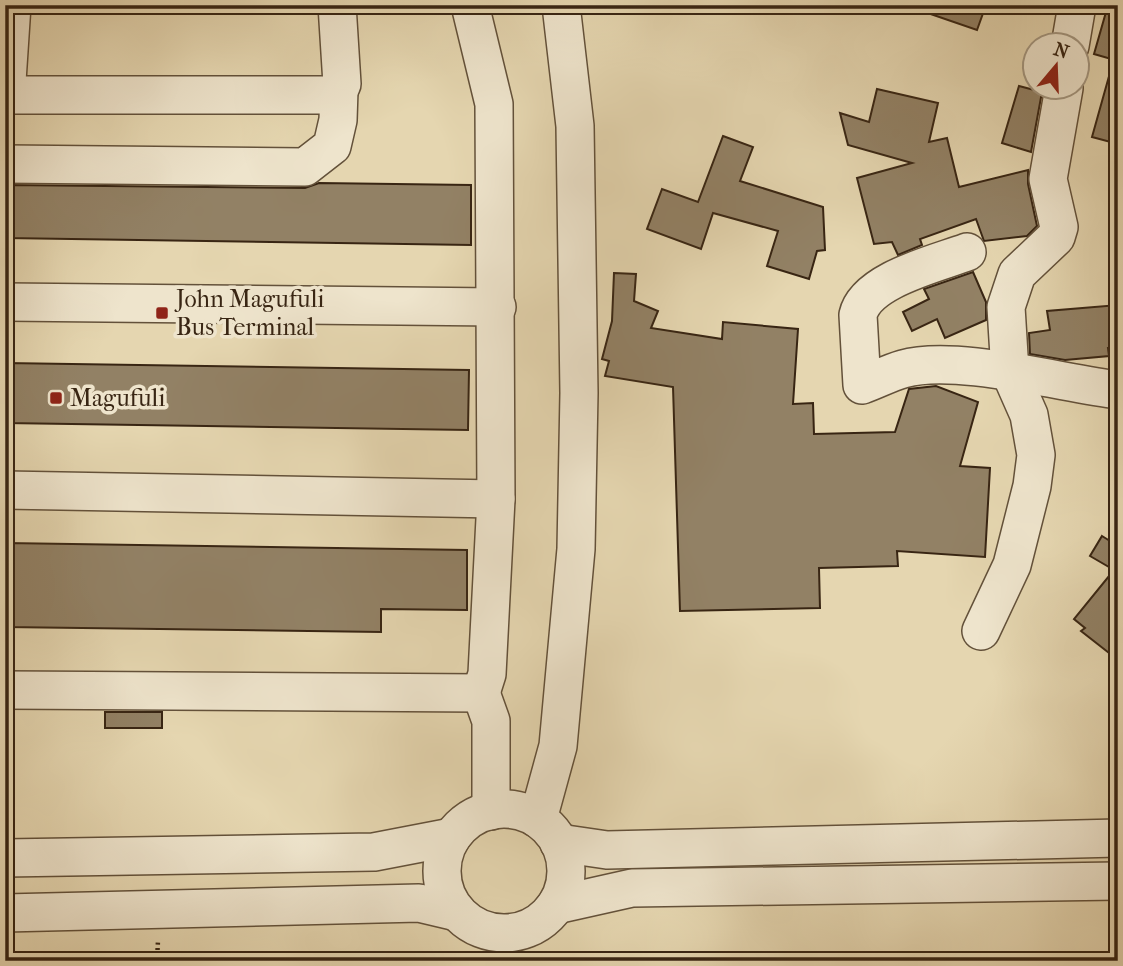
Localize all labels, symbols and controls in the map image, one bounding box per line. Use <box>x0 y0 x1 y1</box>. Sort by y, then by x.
north arrow <box>1021 32 1092 102</box>
text: N <box>1051 38 1072 64</box>
place label: John Magufuli Bus Terminal <box>174 285 324 341</box>
marker: John Magufuli Bus Terminal <box>154 305 170 321</box>
place label: Magufuli <box>70 384 165 412</box>
marker: Magufuli <box>48 390 64 406</box>

